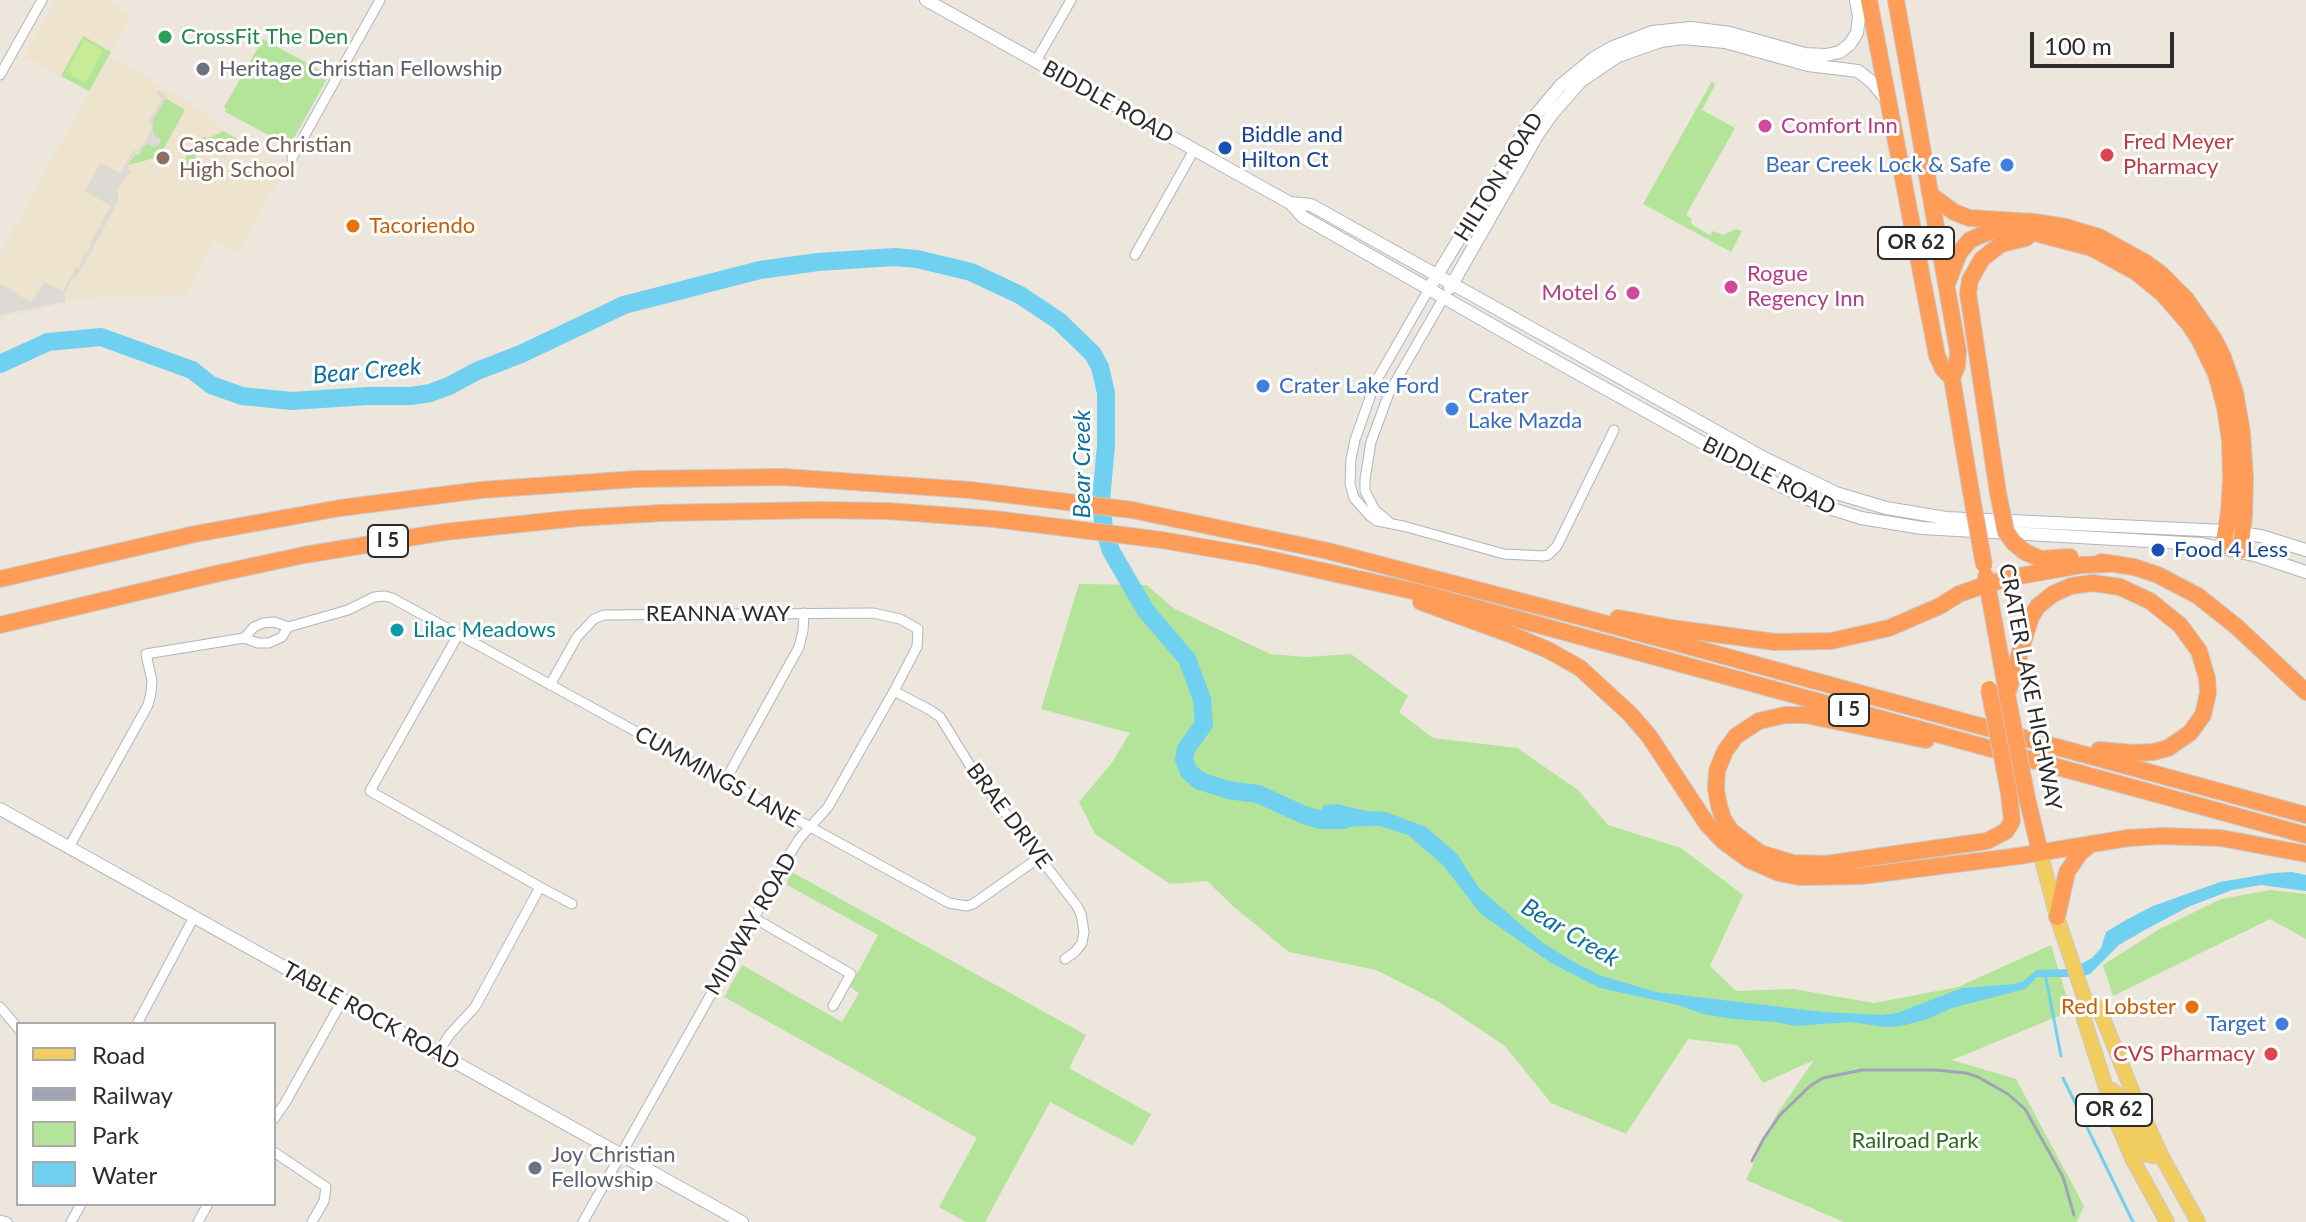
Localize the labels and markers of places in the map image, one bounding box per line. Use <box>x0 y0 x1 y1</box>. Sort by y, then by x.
place label: CrossFit The Den <box>181 24 348 50</box>
marker: CrossFit The Den <box>156 28 174 46</box>
place label: Heritage Christian Fellowship <box>219 56 502 82</box>
marker: Heritage Christian Fellowship <box>194 60 212 78</box>
place label: Comfort Inn <box>1781 113 1898 139</box>
marker: Comfort Inn <box>1756 117 1774 135</box>
place label: Biddle and Hilton Ct <box>1241 122 1343 174</box>
place label: Fred Meyer Pharmacy <box>2123 129 2234 180</box>
place label: Cascade Christian High School <box>179 132 352 184</box>
marker: Biddle and Hilton Ct <box>1216 139 1234 157</box>
marker: Fred Meyer Pharmacy <box>2098 146 2116 164</box>
marker: Cascade Christian High School <box>154 149 172 167</box>
place label: Bear Creek Lock & Safe <box>1765 152 1991 178</box>
marker: Bear Creek Lock & Safe <box>1998 156 2016 174</box>
place label: Tacoriendo <box>369 213 475 239</box>
marker: Tacoriendo <box>344 217 362 235</box>
place label: Rogue Regency Inn <box>1747 261 1865 312</box>
marker: Rogue Regency Inn <box>1722 278 1740 296</box>
place label: Motel 6 <box>1542 280 1617 306</box>
marker: Motel 6 <box>1624 284 1642 302</box>
place label: Crater Lake Ford <box>1279 373 1439 399</box>
marker: Crater Lake Ford <box>1254 377 1272 395</box>
place label: Crater Lake Mazda <box>1468 383 1582 434</box>
marker: Crater Lake Mazda <box>1443 400 1461 418</box>
place label: Food 4 Less <box>2174 537 2288 563</box>
marker: Food 4 Less <box>2149 541 2167 559</box>
place label: Lilac Meadows <box>413 617 556 643</box>
marker: Lilac Meadows <box>388 621 406 639</box>
place label: Red Lobster <box>2061 994 2176 1020</box>
marker: Red Lobster <box>2183 998 2201 1016</box>
place label: Target <box>2206 1011 2266 1037</box>
marker: Target <box>2273 1015 2291 1033</box>
place label: CVS Pharmacy <box>2113 1041 2255 1067</box>
marker: CVS Pharmacy <box>2262 1045 2280 1063</box>
place label: Joy Christian Fellowship <box>551 1142 676 1194</box>
marker: Joy Christian Fellowship <box>526 1159 544 1177</box>

